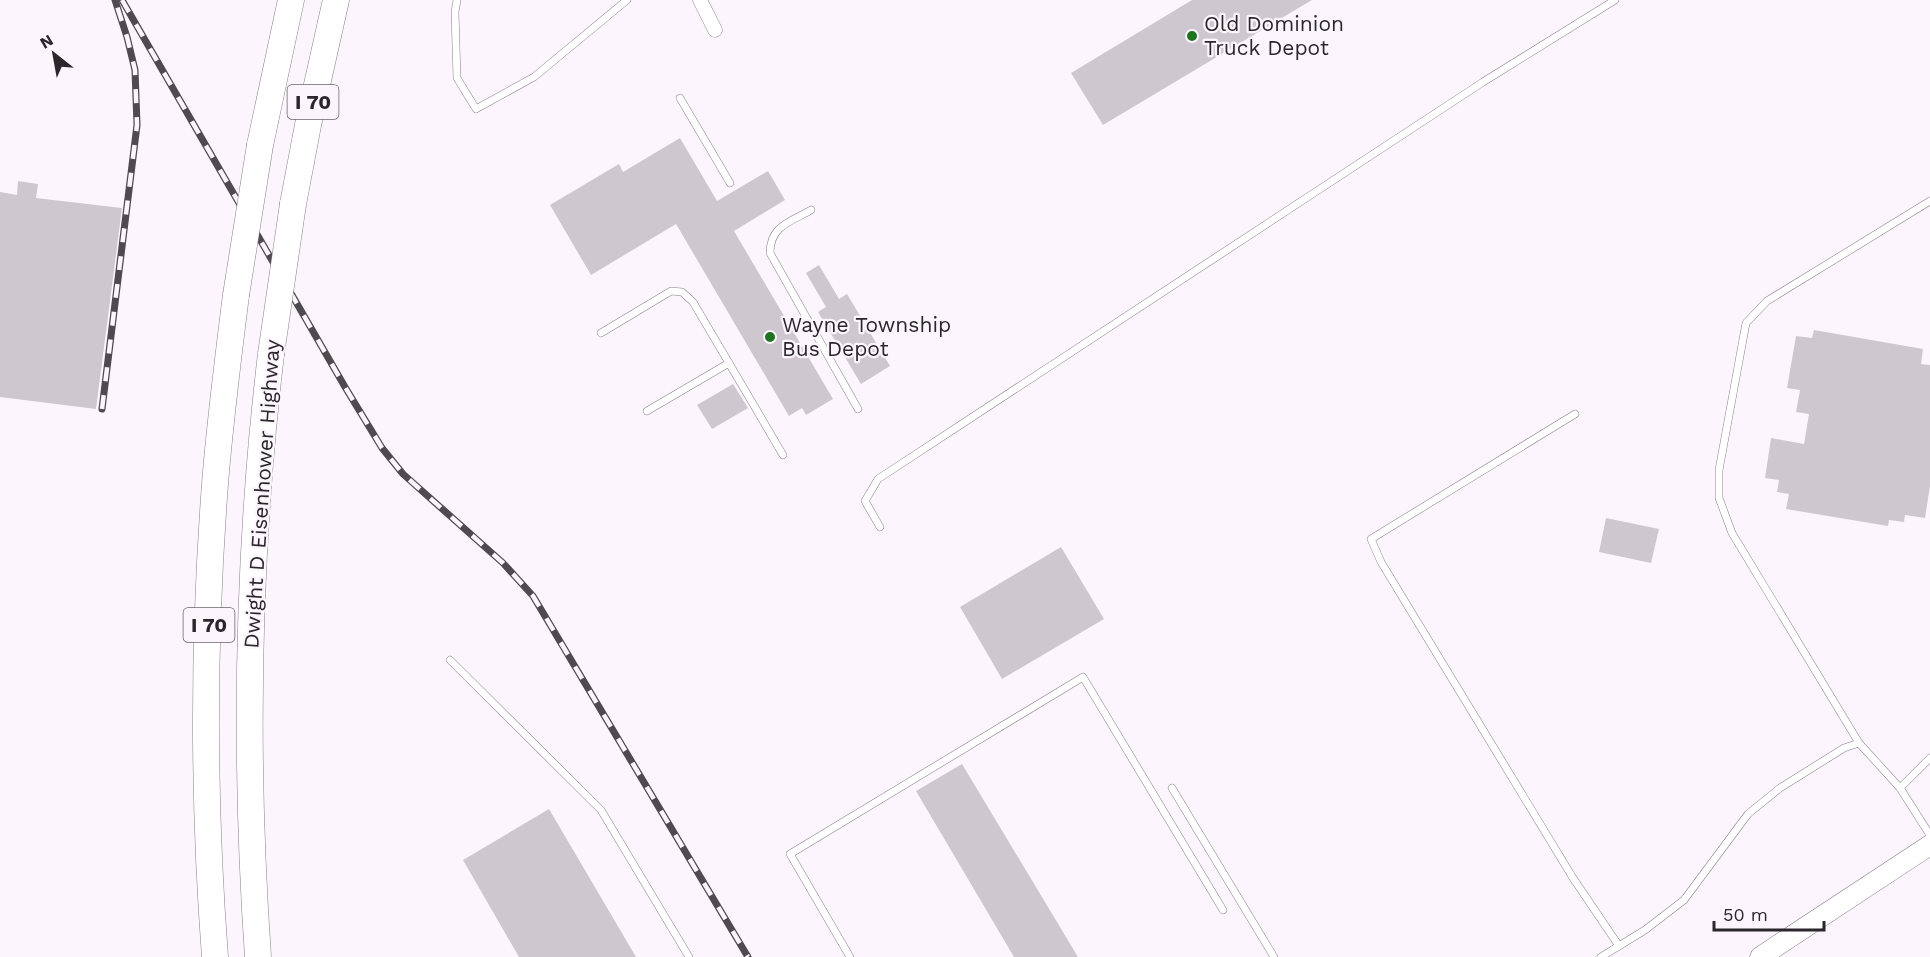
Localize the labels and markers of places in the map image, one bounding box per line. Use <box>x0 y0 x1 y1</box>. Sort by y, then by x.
place label: Old Dominion Truck Depot <box>1204 11 1344 60</box>
marker: Old Dominion Truck Depot <box>1185 29 1199 43</box>
place label: Wayne Township Bus Depot <box>782 312 951 361</box>
marker: Wayne Township Bus Depot <box>763 330 777 344</box>

